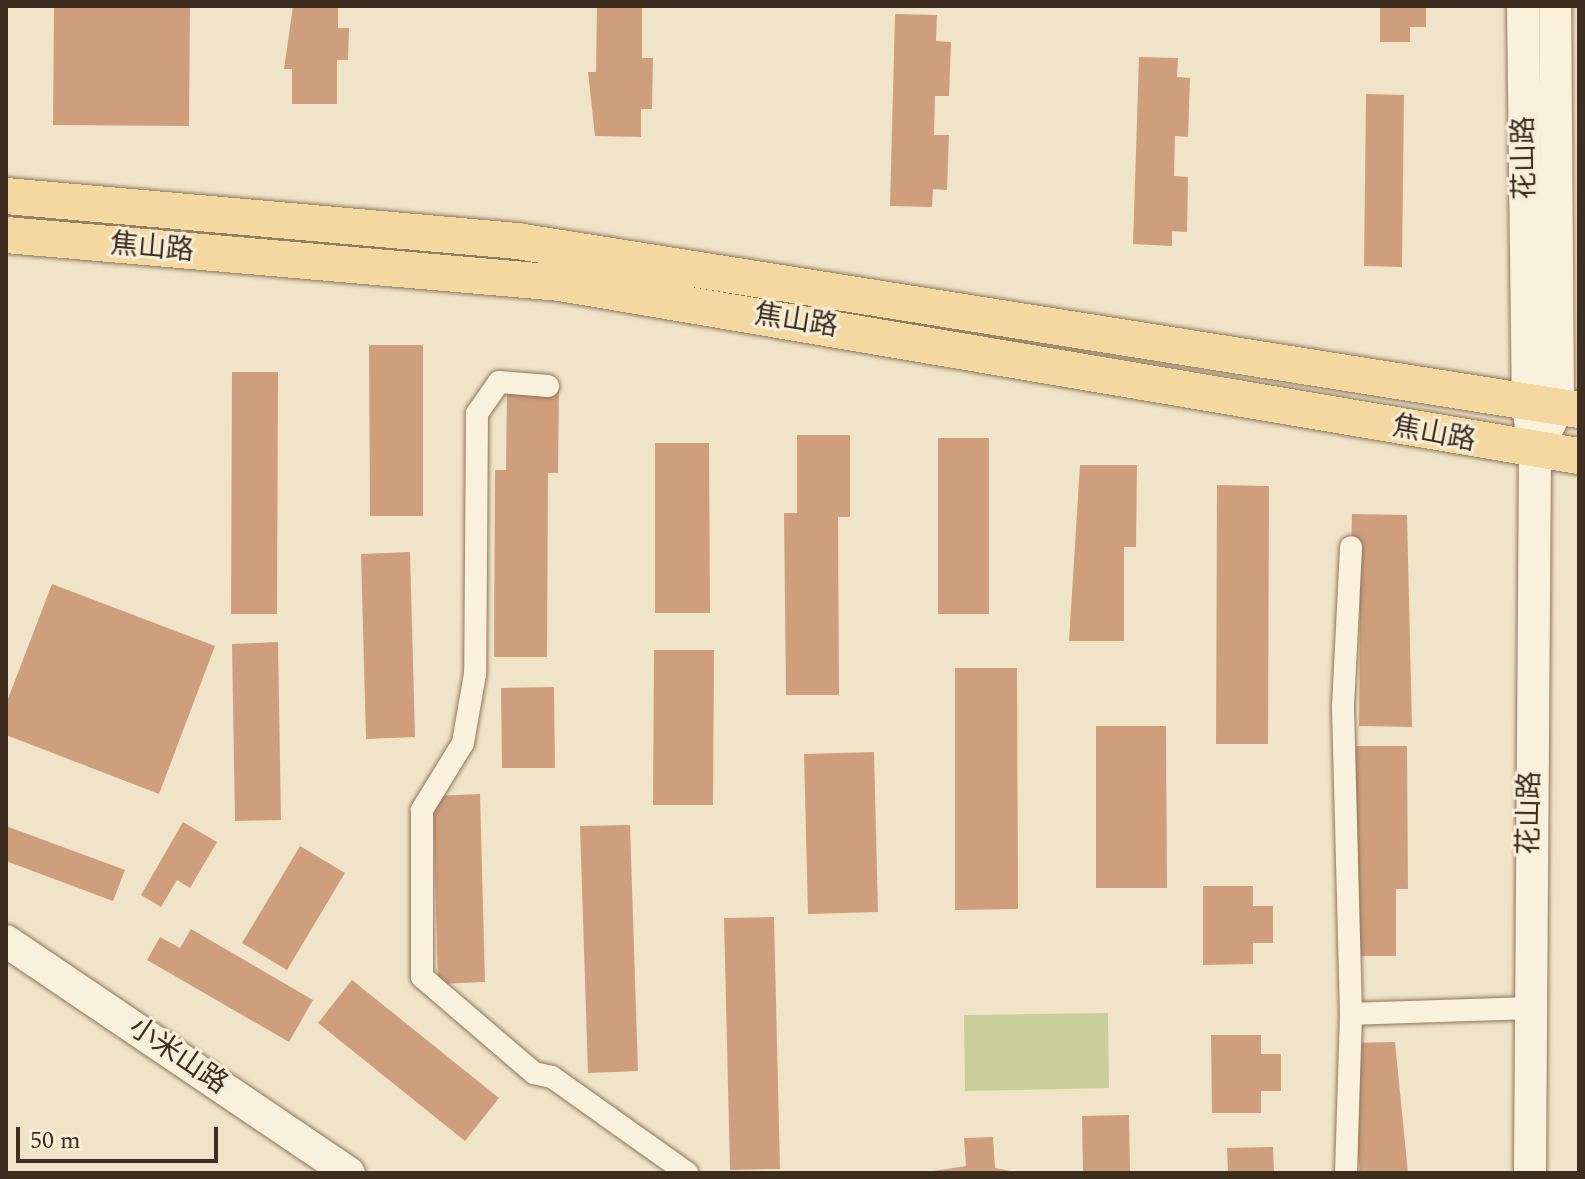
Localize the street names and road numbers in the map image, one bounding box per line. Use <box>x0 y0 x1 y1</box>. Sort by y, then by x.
street label: 花山路 <box>1507 116 1543 200</box>
street label: 焦山路 <box>109 228 195 268</box>
street label: 焦山路 <box>752 298 840 344</box>
street label: 焦山路 <box>1390 409 1478 459</box>
street label: 花山路 <box>1512 771 1548 855</box>
street label: 小米山路 <box>122 1011 234 1101</box>

